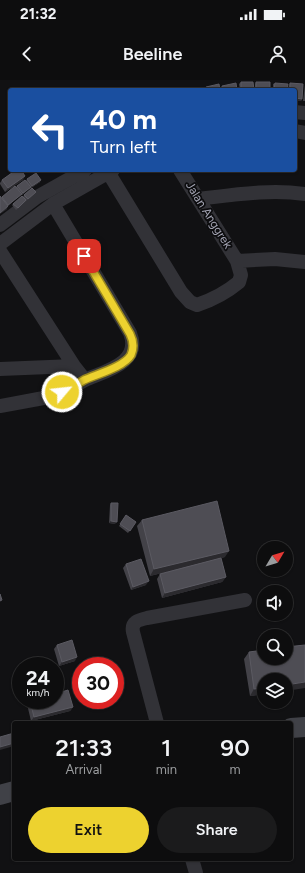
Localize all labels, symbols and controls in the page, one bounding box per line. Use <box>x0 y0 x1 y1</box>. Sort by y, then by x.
text: 21:32 <box>20 5 57 23</box>
icon: back <box>16 43 38 65</box>
text: Beeline <box>123 43 182 65</box>
icon: person <box>267 43 289 65</box>
text: 40 m <box>90 102 157 136</box>
icon: left <box>24 104 76 156</box>
text: Turn left <box>90 136 157 158</box>
street label: Jalan Anggrek <box>183 179 235 251</box>
pin <box>67 239 101 273</box>
icon: arrive <box>73 245 95 267</box>
position arrow <box>41 371 83 413</box>
north arrow <box>257 541 293 577</box>
map controls <box>257 541 293 709</box>
button: sound <box>257 585 293 621</box>
button: search <box>257 629 293 665</box>
speed limit sign: 30 <box>72 657 124 709</box>
text: 24 <box>26 666 50 690</box>
button: layers <box>257 673 293 709</box>
text: km/h <box>27 686 49 699</box>
text: 21:33 <box>55 733 112 762</box>
text: 1 <box>161 733 171 762</box>
text: 90 <box>220 733 250 762</box>
text: Arrival <box>65 762 102 777</box>
text: min <box>156 762 177 777</box>
text: m <box>229 762 241 777</box>
button: Exit <box>28 807 149 853</box>
button: Share <box>157 807 277 853</box>

